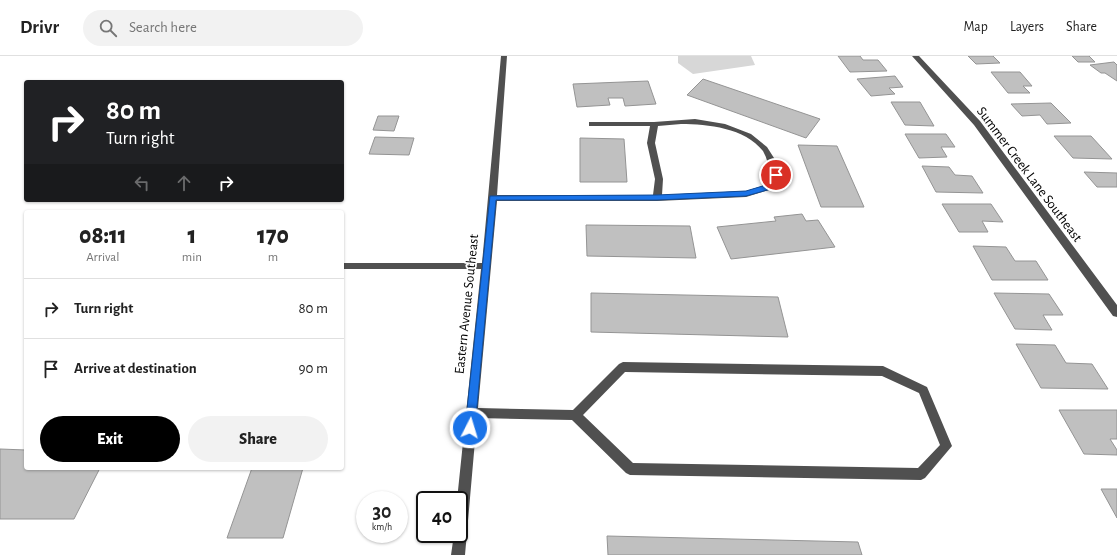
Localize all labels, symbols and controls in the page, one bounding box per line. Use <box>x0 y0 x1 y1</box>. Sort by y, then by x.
search box <box>83 10 363 46</box>
icon: search <box>97 17 119 39</box>
text: Drivr <box>20 18 59 37</box>
text: Search here <box>129 20 197 35</box>
text: Map <box>963 20 988 34</box>
text: Layers <box>1010 20 1044 34</box>
text: Share <box>1066 20 1097 34</box>
icon: right <box>40 96 92 148</box>
text: 80 m <box>106 97 161 125</box>
street label: Summer Creek Lane Southeast <box>974 104 1085 245</box>
text: Turn right <box>106 130 175 148</box>
pin <box>759 158 793 192</box>
icon: arrive <box>765 164 787 186</box>
icon: left <box>131 172 153 194</box>
icon: ahead <box>173 172 195 194</box>
icon: right <box>215 172 237 194</box>
text: 08:11 <box>79 224 127 248</box>
text: 1 <box>187 224 196 248</box>
text: 170 <box>257 224 289 248</box>
street label: Eastern Avenue Southeast <box>453 233 481 375</box>
text: Arrival <box>86 251 120 264</box>
text: min <box>182 251 202 264</box>
text: m <box>268 251 278 264</box>
icon: right <box>40 298 62 320</box>
text: Turn right <box>74 301 133 316</box>
text: 80 m <box>298 301 328 316</box>
icon: arrive <box>40 358 62 380</box>
text: Arrive at destination <box>74 361 197 376</box>
text: 90 m <box>299 361 328 376</box>
position arrow <box>449 407 491 449</box>
button: Exit <box>40 416 180 462</box>
button: Share <box>188 416 328 462</box>
speed limit sign: 40 <box>416 491 468 543</box>
text: 30 <box>372 502 392 522</box>
text: km/h <box>372 522 392 532</box>

